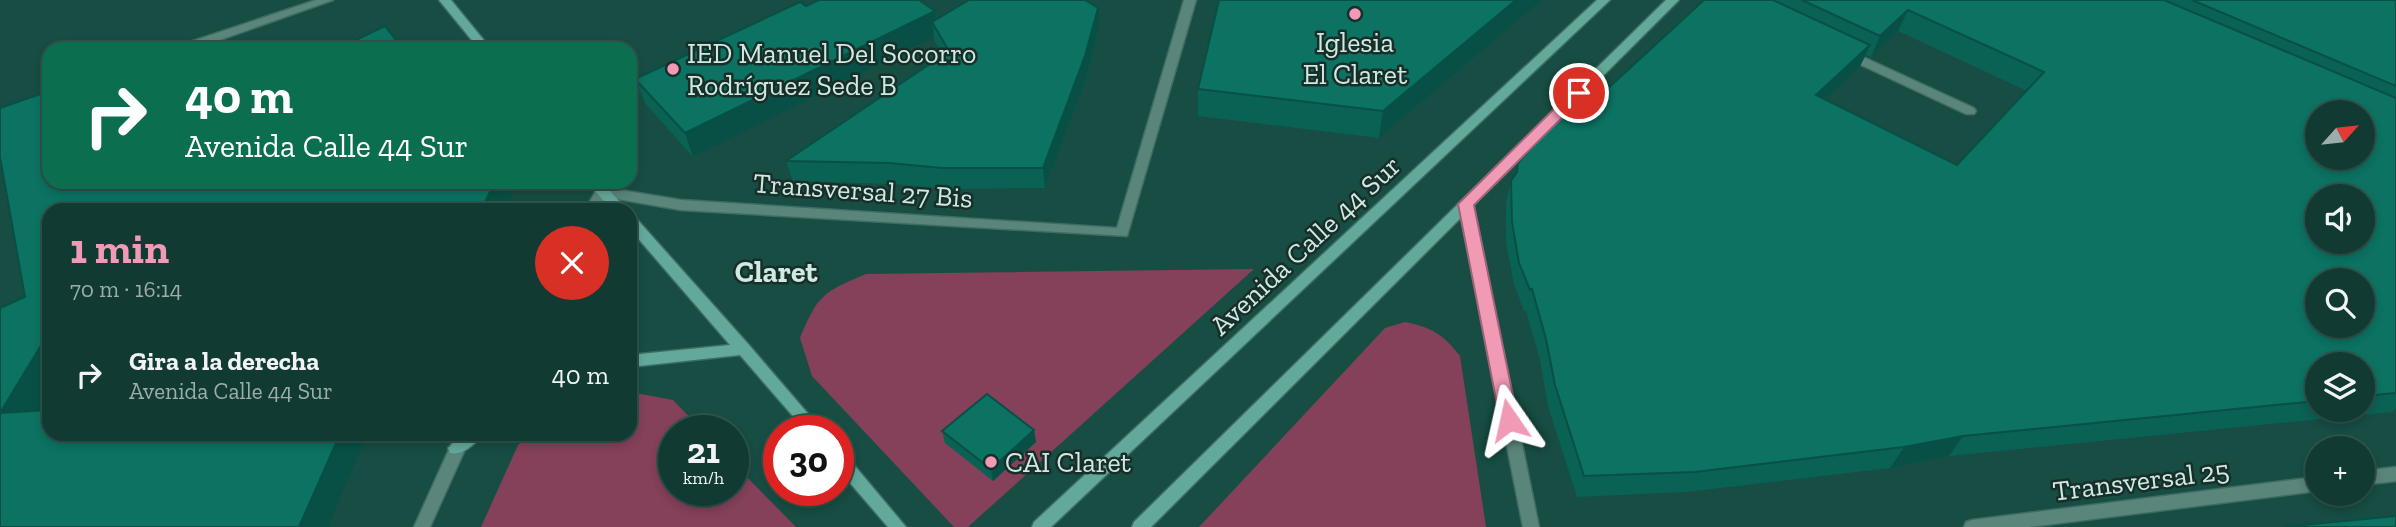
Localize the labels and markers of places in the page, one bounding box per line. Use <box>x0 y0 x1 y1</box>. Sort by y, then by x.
marker: Iglesia El Claret <box>1347 6 1363 22</box>
place label: Iglesia El Claret <box>1303 26 1408 91</box>
place label: IED Manuel Del Socorro Rodríguez Sede B <box>687 37 976 102</box>
marker: IED Manuel Del Socorro Rodríguez Sede B <box>665 61 681 77</box>
pin <box>1549 63 1609 123</box>
place label: CAI Claret <box>1005 446 1132 479</box>
marker: CAI Claret <box>983 454 999 470</box>

